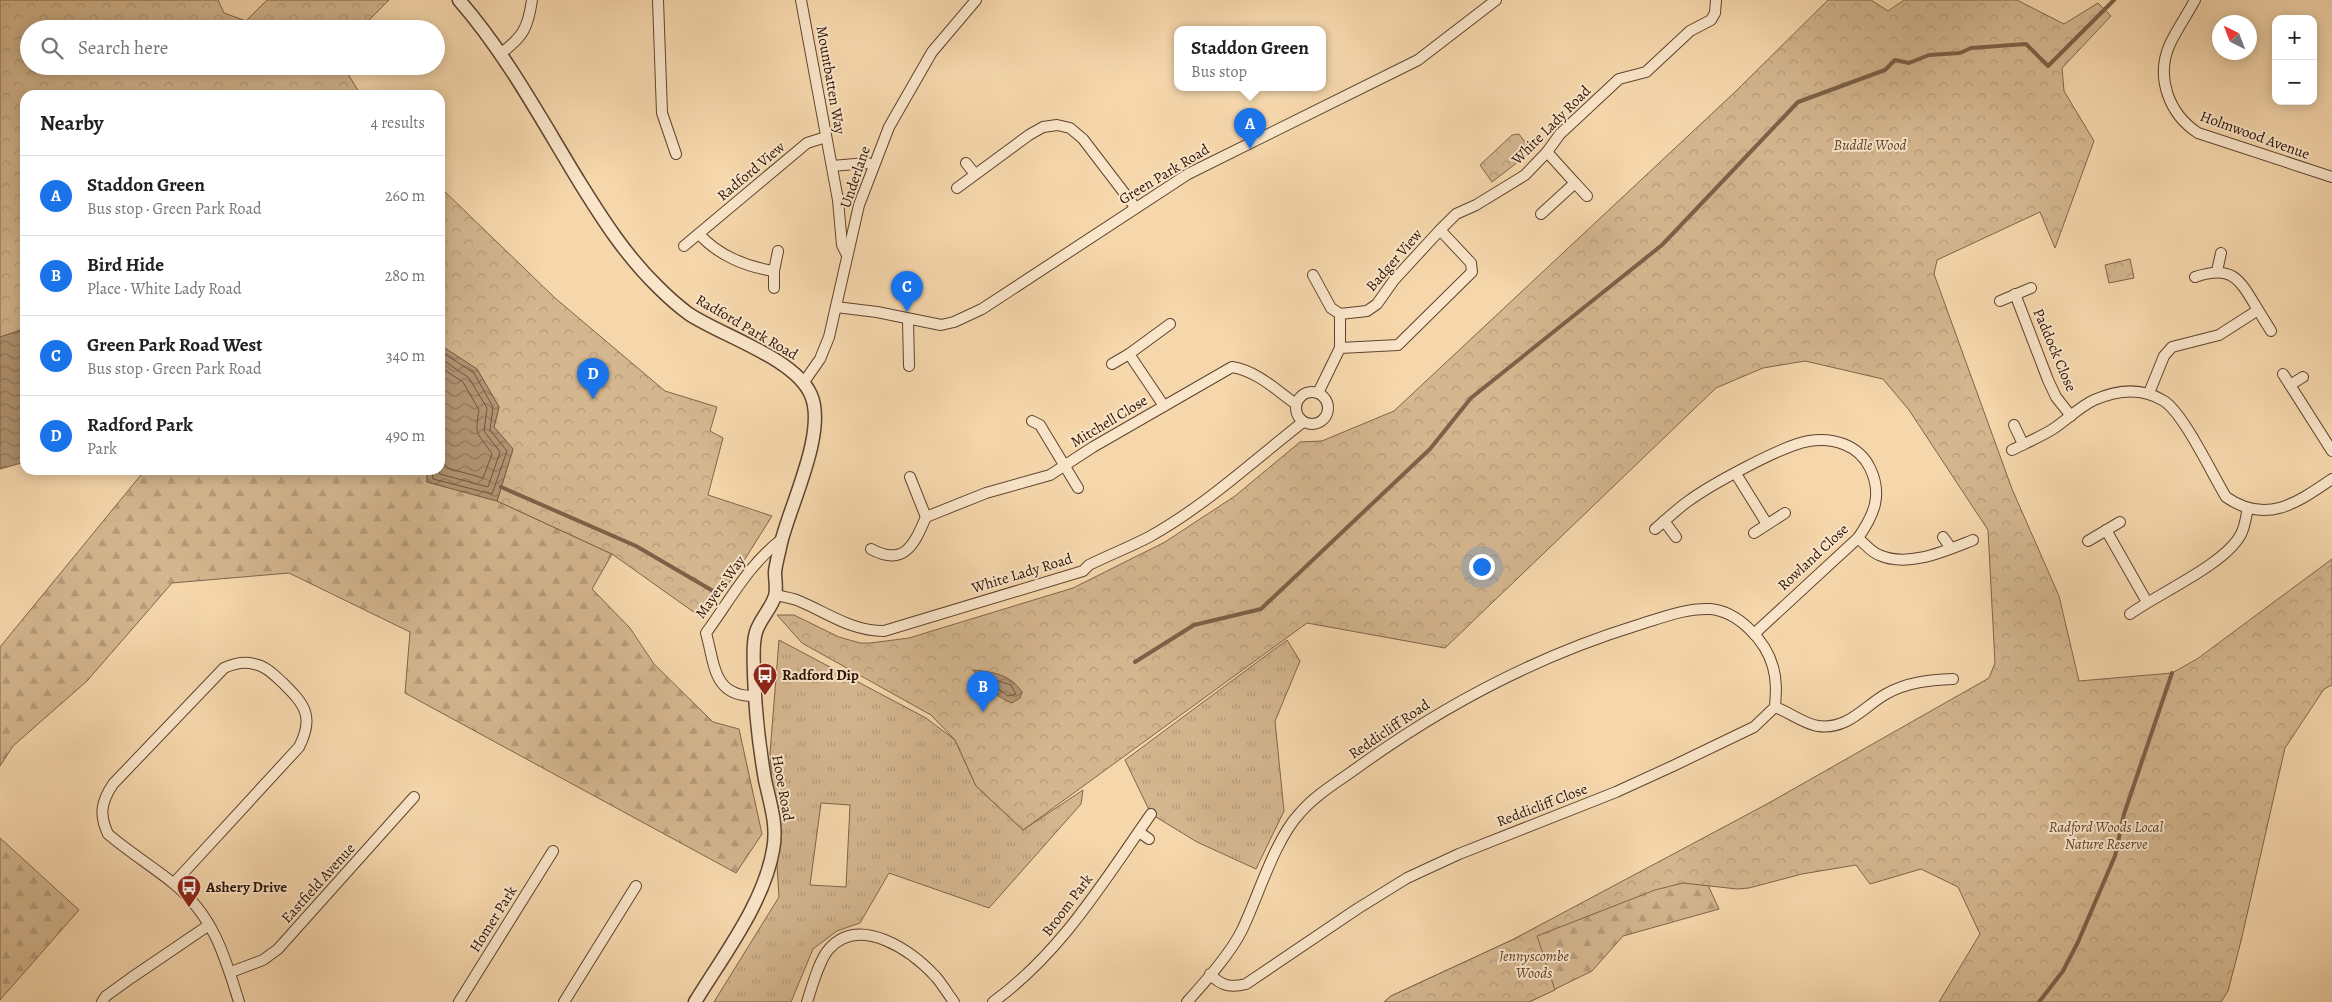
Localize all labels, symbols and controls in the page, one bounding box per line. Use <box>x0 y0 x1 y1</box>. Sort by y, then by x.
north arrow <box>2212 15 2257 60</box>
map controls <box>2272 15 2317 105</box>
button: + <box>2272 15 2317 60</box>
search box <box>20 20 445 75</box>
street label: Mountbatten Way <box>812 24 850 136</box>
popup <box>1174 26 1326 91</box>
icon: search <box>38 34 66 62</box>
text: Search here <box>78 35 168 61</box>
text: Staddon Green <box>1191 35 1309 61</box>
button: − <box>2272 60 2317 105</box>
text: Bus stop <box>1191 61 1247 83</box>
street label: White Lady Road <box>1506 80 1596 170</box>
street label: Holmwood Avenue <box>2197 106 2313 164</box>
pin: A <box>1234 108 1266 149</box>
text: Nearby <box>40 109 103 137</box>
text: 4 results <box>371 112 425 134</box>
park label: Buddle Wood <box>1834 135 1906 155</box>
street label: Radford View <box>713 136 789 205</box>
street label: Green Park Road <box>1115 139 1214 209</box>
street label: Underlane <box>835 143 875 211</box>
text: Staddon Green <box>87 172 205 198</box>
text: A <box>51 185 61 207</box>
text: 260 m <box>385 185 425 207</box>
text: Bus stop · Green Park Road <box>87 198 262 220</box>
street label: Badger View <box>1361 224 1427 296</box>
text: Bird Hide <box>87 252 164 278</box>
text: B <box>51 265 61 287</box>
text: 280 m <box>385 265 425 287</box>
pin: C <box>891 271 923 312</box>
text: Place · White Lady Road <box>87 278 242 300</box>
street label: Radford Park Road <box>692 290 803 365</box>
street label: Paddock Close <box>2028 305 2082 395</box>
text: Green Park Road West <box>87 332 263 358</box>
text: C <box>51 345 61 367</box>
text: 340 m <box>386 345 425 367</box>
text: Bus stop · Green Park Road <box>87 358 262 380</box>
pin: D <box>577 358 609 399</box>
street label: Mitchell Close <box>1067 390 1151 452</box>
text: Radford Park <box>87 412 193 438</box>
text: D <box>50 425 62 447</box>
text: 490 m <box>385 425 425 447</box>
text: Park <box>87 438 117 460</box>
street label: Rowland Close <box>1773 519 1853 595</box>
street label: White Lady Road <box>968 548 1076 598</box>
street label: Mayers Way <box>690 551 750 623</box>
your location <box>1469 554 1495 580</box>
bus stop icon: Radford Dip <box>752 662 778 696</box>
place label: Radford Dip <box>782 665 859 685</box>
pin: B <box>967 671 999 712</box>
street label: Reddicliff Road <box>1345 694 1434 763</box>
street label: Hooe Road <box>767 753 799 824</box>
street label: Reddicliff Close <box>1494 778 1591 831</box>
park label: Radford Woods Local Nature Reserve <box>2049 817 2163 854</box>
street label: Eastfield Avenue <box>277 838 360 927</box>
street label: Broom Park <box>1037 869 1097 940</box>
bus stop icon: Ashery Drive <box>176 874 202 908</box>
place label: Ashery Drive <box>205 877 287 897</box>
street label: Homer Park <box>465 882 522 956</box>
park label: Jennyscombe Woods <box>1498 946 1570 983</box>

